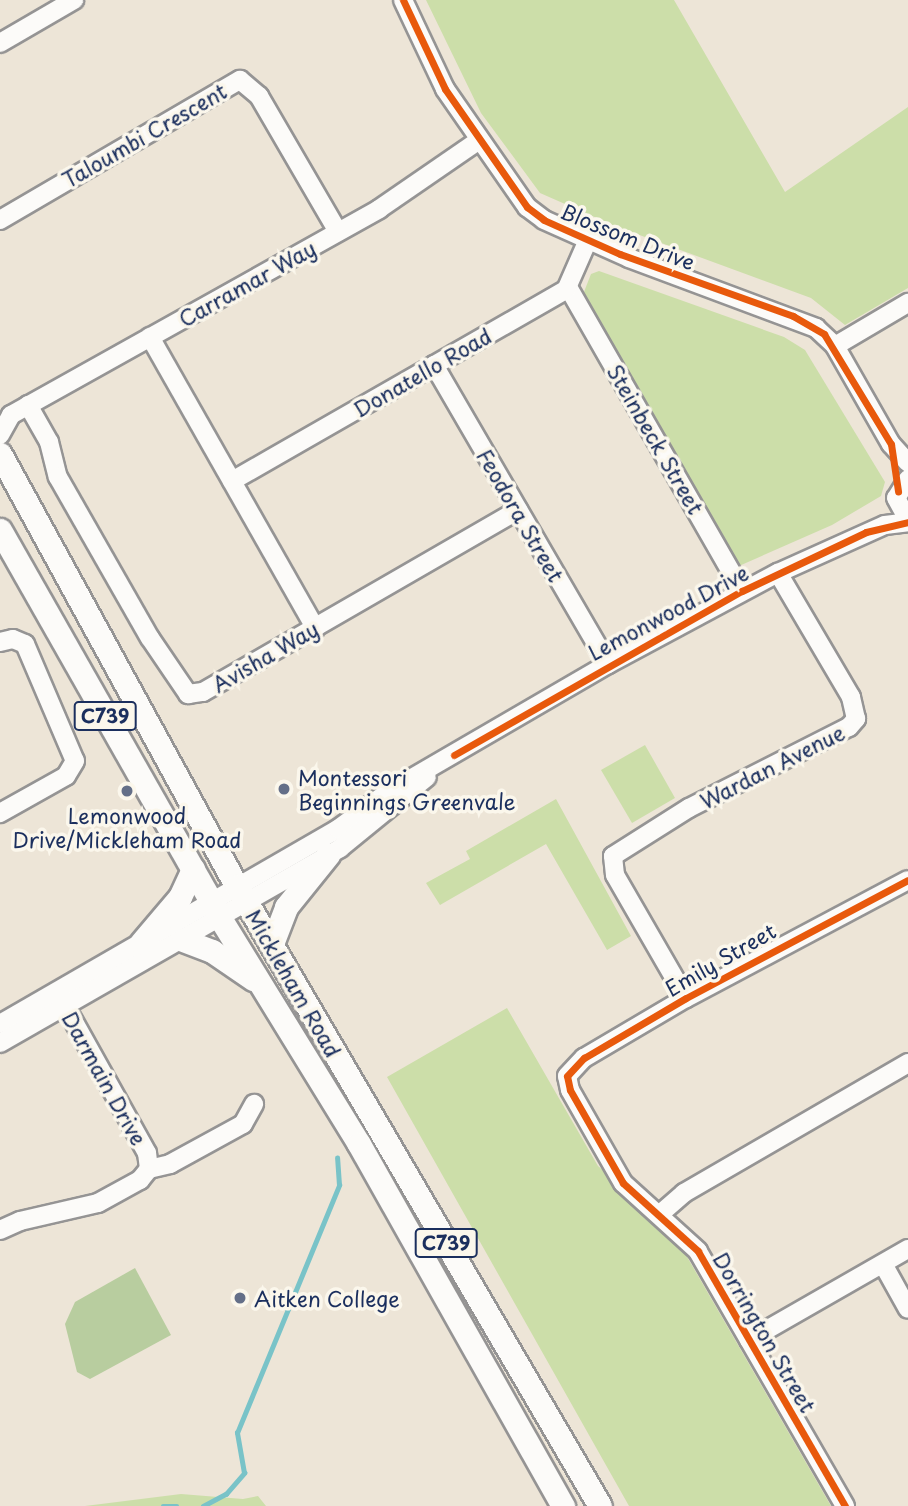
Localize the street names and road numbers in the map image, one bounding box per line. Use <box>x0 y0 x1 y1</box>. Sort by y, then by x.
street label: Taloumbi Crescent <box>57 77 231 193</box>
street label: Blossom Drive <box>557 198 699 274</box>
street label: Carramar Way <box>174 235 320 331</box>
street label: Donatello Road <box>348 322 496 422</box>
street label: Steinbeck Street <box>603 360 709 518</box>
street label: Feodora Street <box>473 444 569 586</box>
street label: Lemonwood Drive <box>583 559 753 665</box>
street label: Avisha Way <box>207 615 323 697</box>
road number: C739 <box>74 701 136 732</box>
street label: Wardan Avenue <box>696 719 848 813</box>
street label: Mickleham Road <box>241 904 347 1062</box>
street label: Emily Street <box>660 917 780 1001</box>
street label: Darmain Drive <box>58 1006 152 1150</box>
road number: C739 <box>414 1228 478 1259</box>
street label: Dorrington Street <box>709 1248 821 1416</box>

